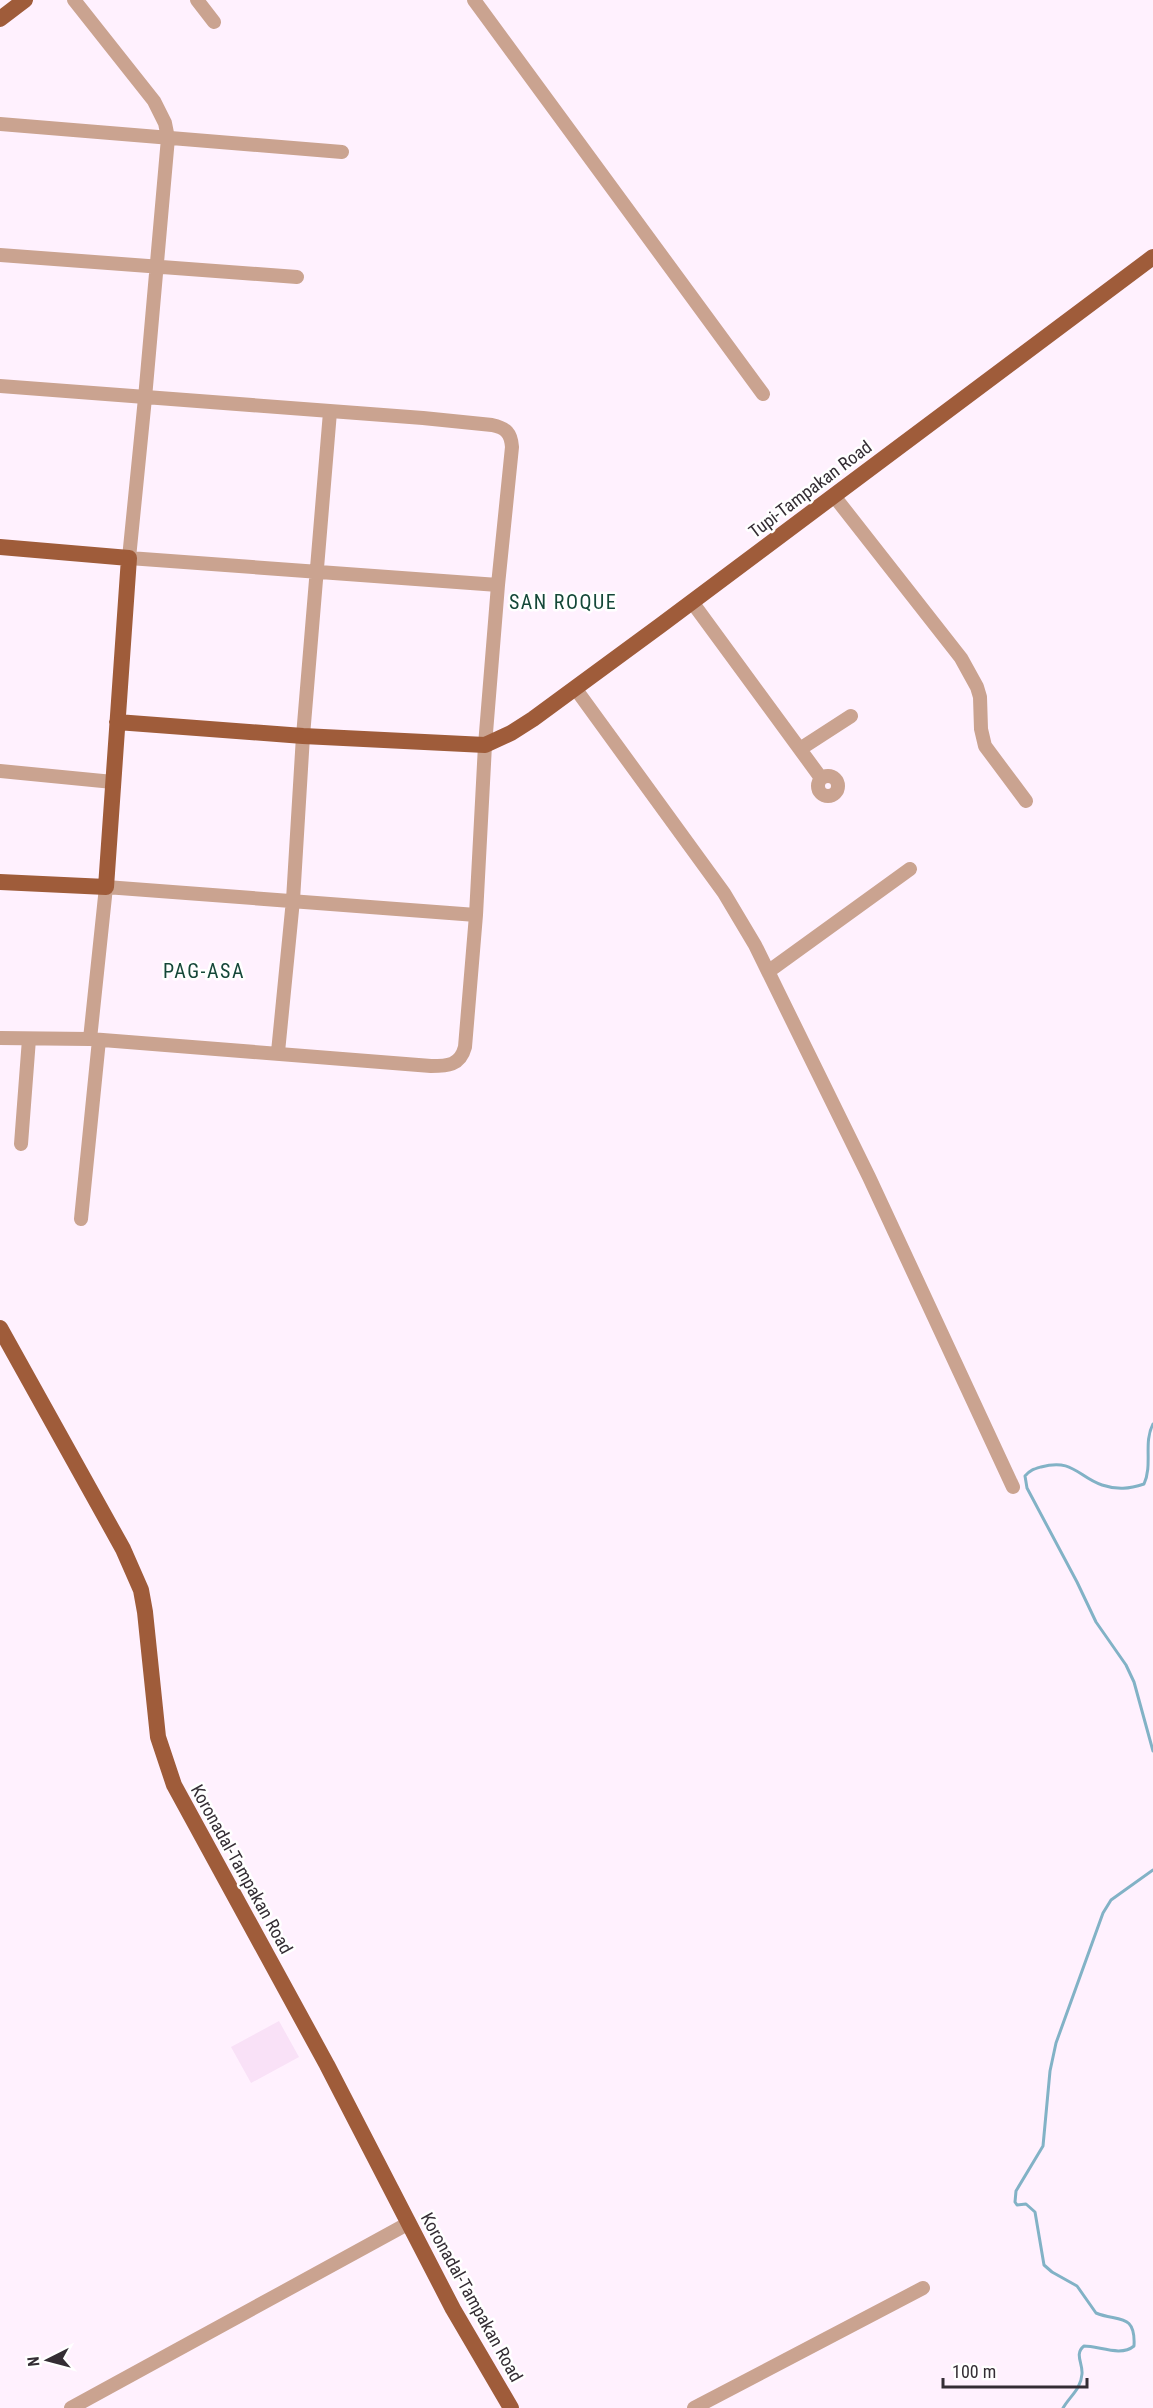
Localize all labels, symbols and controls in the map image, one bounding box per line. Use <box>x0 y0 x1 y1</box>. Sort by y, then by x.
street label: Tupi-Tampakan Road <box>744 436 876 542</box>
district label: SAN ROQUE <box>509 590 617 614</box>
district label: PAG-ASA <box>163 959 245 983</box>
street label: Koronadal-Tampakan Road <box>187 1781 297 1957</box>
street label: Koronadal-Tampakan Road <box>417 2209 527 2385</box>
north arrow <box>18 2330 78 2390</box>
scale bar <box>943 2351 1087 2389</box>
text: N <box>24 2356 44 2367</box>
text: 100 m <box>952 2361 996 2382</box>

